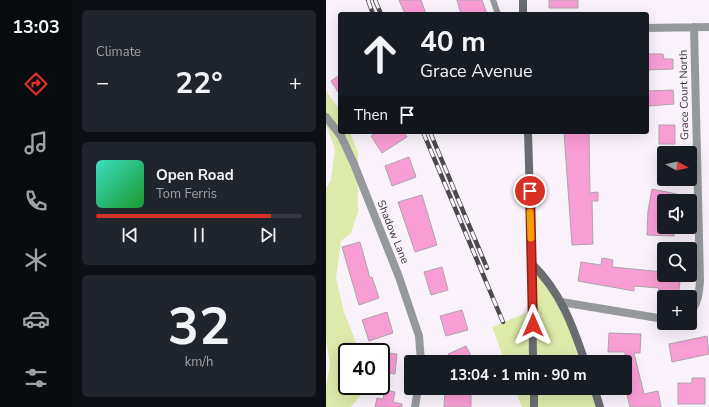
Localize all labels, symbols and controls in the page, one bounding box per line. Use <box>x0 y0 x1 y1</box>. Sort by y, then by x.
text: 13:03 <box>12 15 60 39</box>
text: 40 m <box>420 23 486 61</box>
icon: ahead <box>354 28 406 80</box>
text: Climate <box>96 43 141 61</box>
street label: Grace Court North <box>676 50 692 140</box>
text: Grace Avenue <box>420 59 533 83</box>
text: 22° <box>175 63 223 104</box>
text: − <box>96 68 109 98</box>
text: + <box>289 68 302 98</box>
icon: directions <box>22 70 50 98</box>
icon: arrive <box>396 104 418 126</box>
text: Then <box>354 105 388 125</box>
icon: music <box>22 129 50 157</box>
north arrow <box>657 146 697 186</box>
map controls <box>657 146 697 330</box>
text: Open Road <box>156 165 234 185</box>
pin <box>513 174 547 208</box>
icon: arrive <box>519 180 541 202</box>
text: Tom Ferris <box>156 185 217 203</box>
icon: phone <box>22 187 50 215</box>
button: sound <box>657 194 697 234</box>
street label: Shadow Lane <box>373 198 413 266</box>
icon: previous <box>119 224 141 246</box>
icon: pause <box>188 224 210 246</box>
icon: next <box>257 224 279 246</box>
button: search <box>657 242 697 282</box>
icon: climate <box>22 246 50 274</box>
button: + <box>657 290 697 330</box>
text: 32 <box>168 291 230 362</box>
position arrow <box>512 304 554 346</box>
icon: car <box>22 305 50 333</box>
speed limit sign: 40 <box>338 343 390 395</box>
text: km/h <box>185 353 213 371</box>
icon: filters <box>22 364 50 392</box>
text: 13:04 · 1 min · 90 m <box>449 365 587 385</box>

